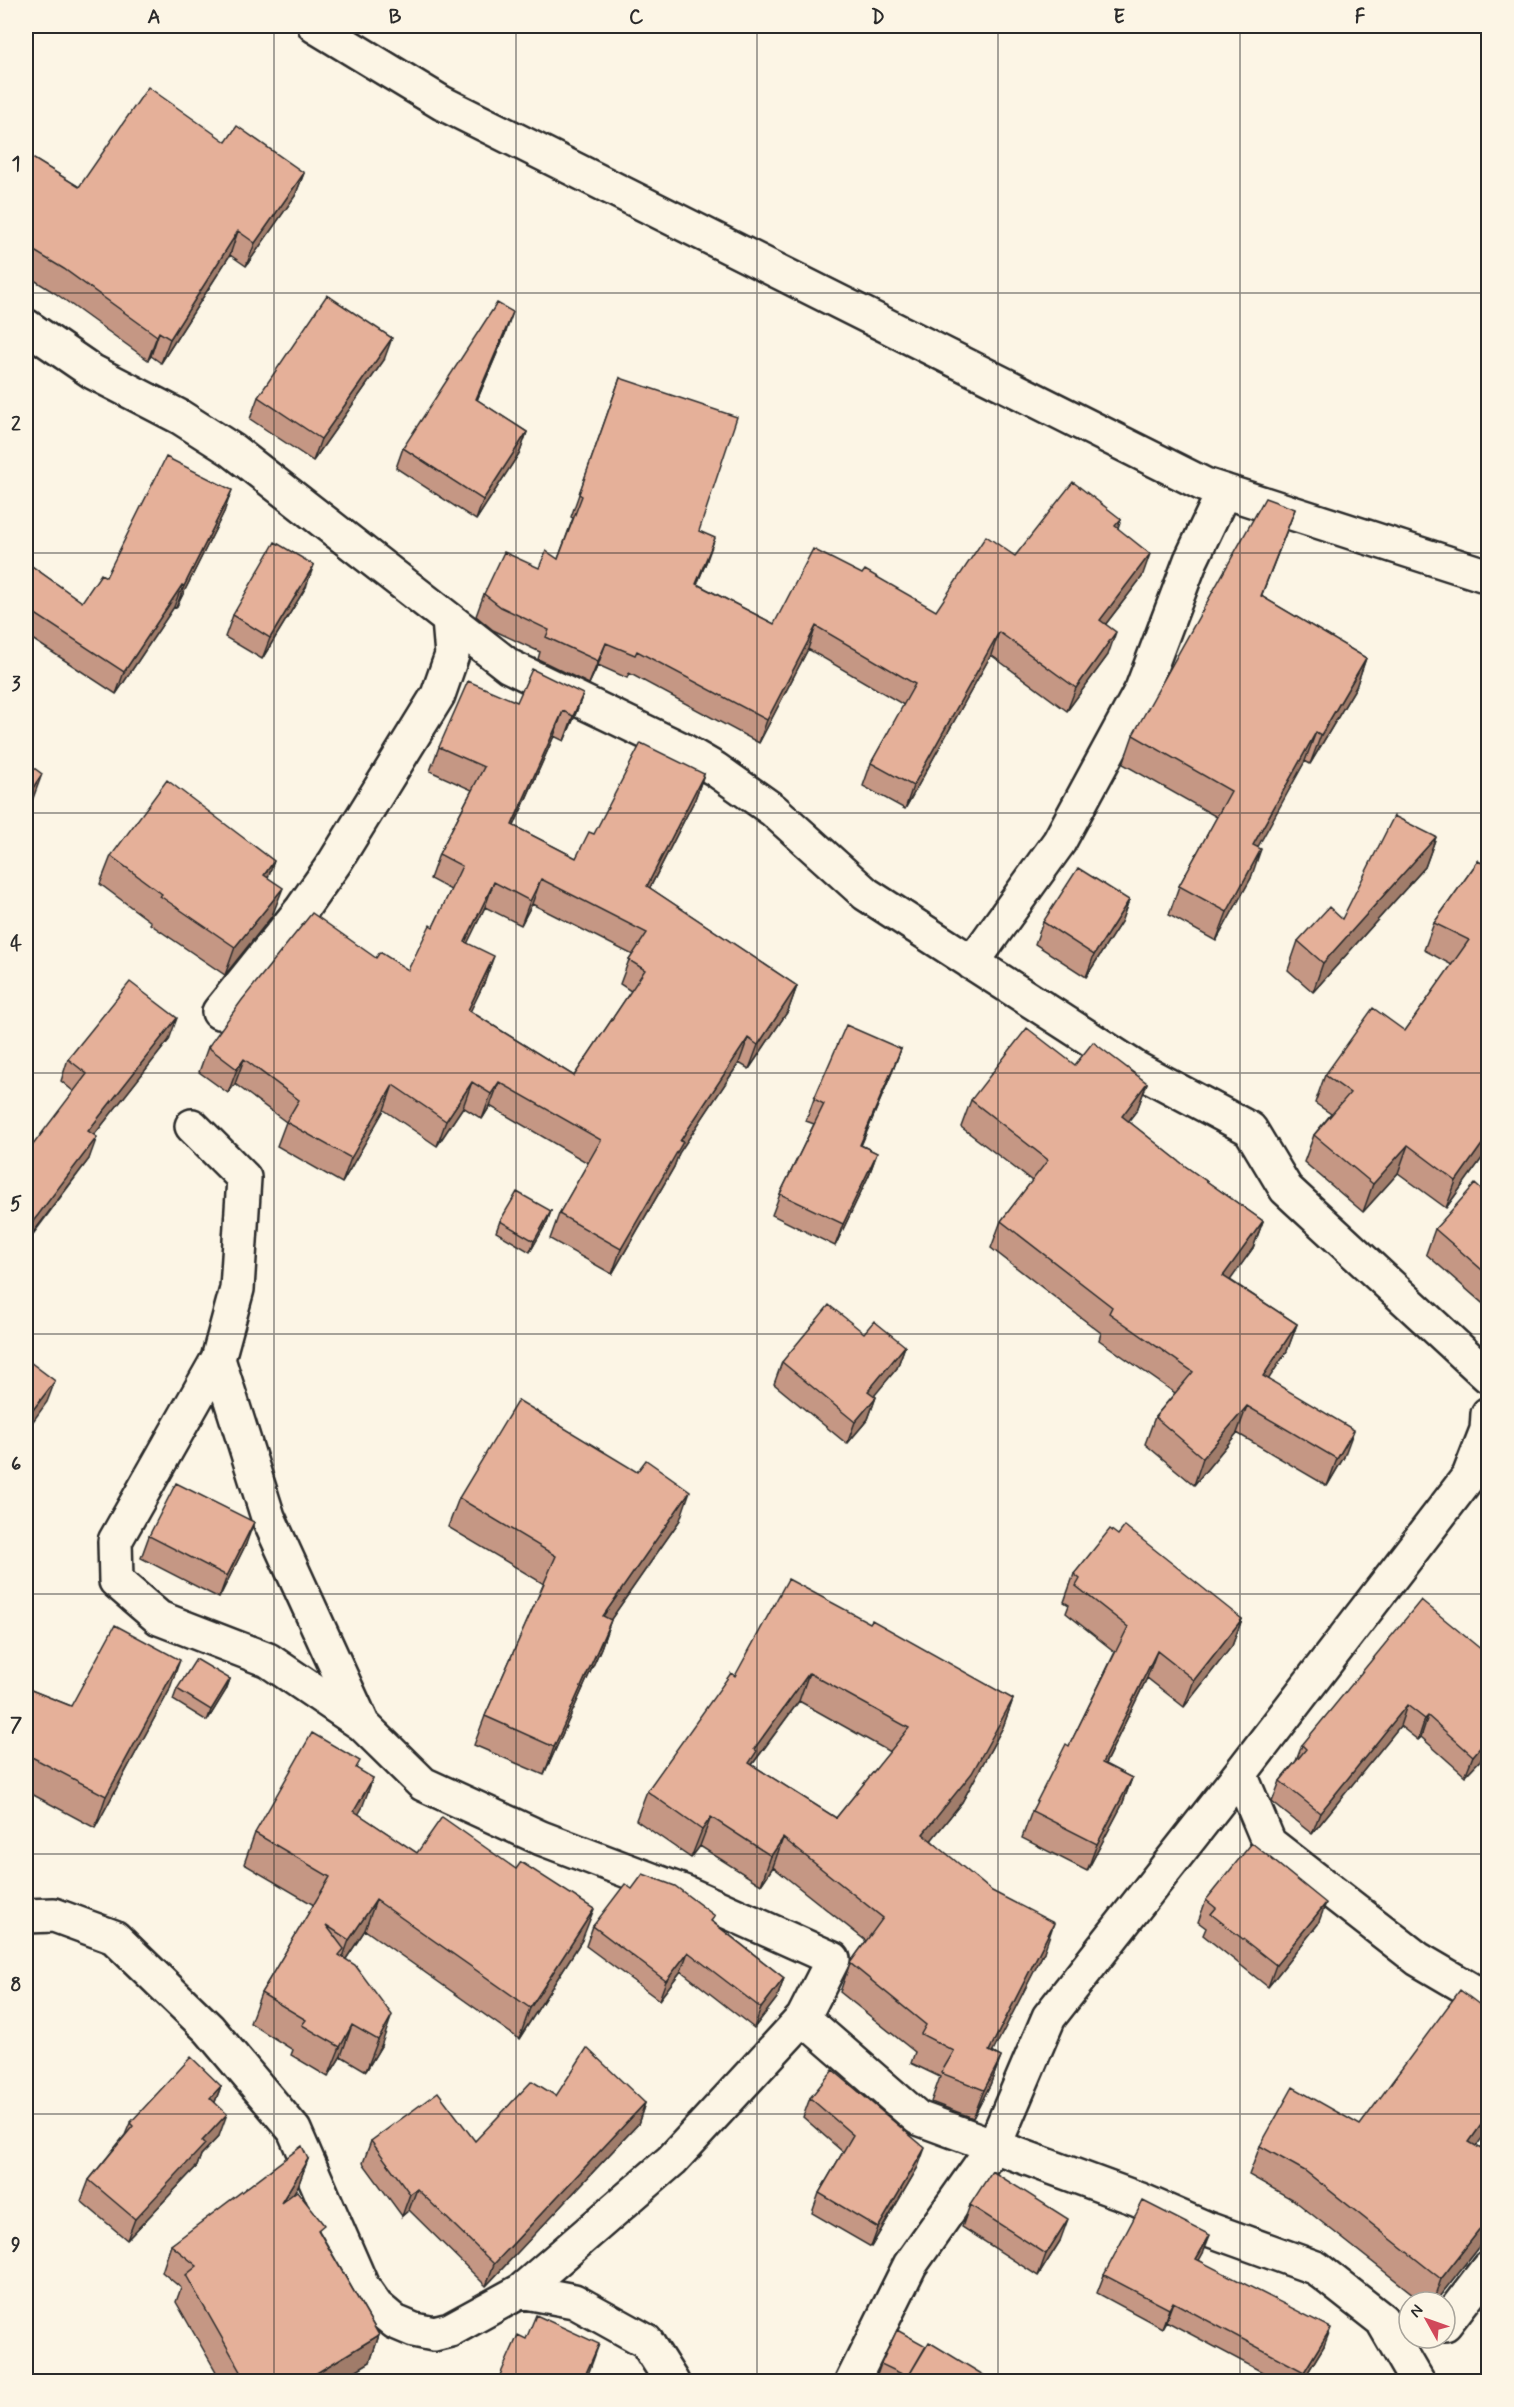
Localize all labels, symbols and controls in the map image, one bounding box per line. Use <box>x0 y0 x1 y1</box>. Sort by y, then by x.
text: A <box>147 4 161 31</box>
text: B <box>389 4 402 31</box>
text: C <box>629 4 644 31</box>
text: D <box>871 4 885 31</box>
text: E <box>1113 4 1125 31</box>
text: F <box>1355 4 1366 31</box>
text: 1 <box>12 151 20 178</box>
text: 2 <box>11 411 21 438</box>
text: 3 <box>11 671 21 698</box>
text: 4 <box>10 931 22 958</box>
text: 5 <box>10 1191 22 1218</box>
text: 6 <box>11 1451 21 1478</box>
text: 7 <box>10 1712 22 1739</box>
text: 8 <box>10 1972 22 1999</box>
text: 9 <box>11 2232 21 2259</box>
north arrow <box>1397 2290 1457 2350</box>
text: N <box>1405 2300 1428 2322</box>

